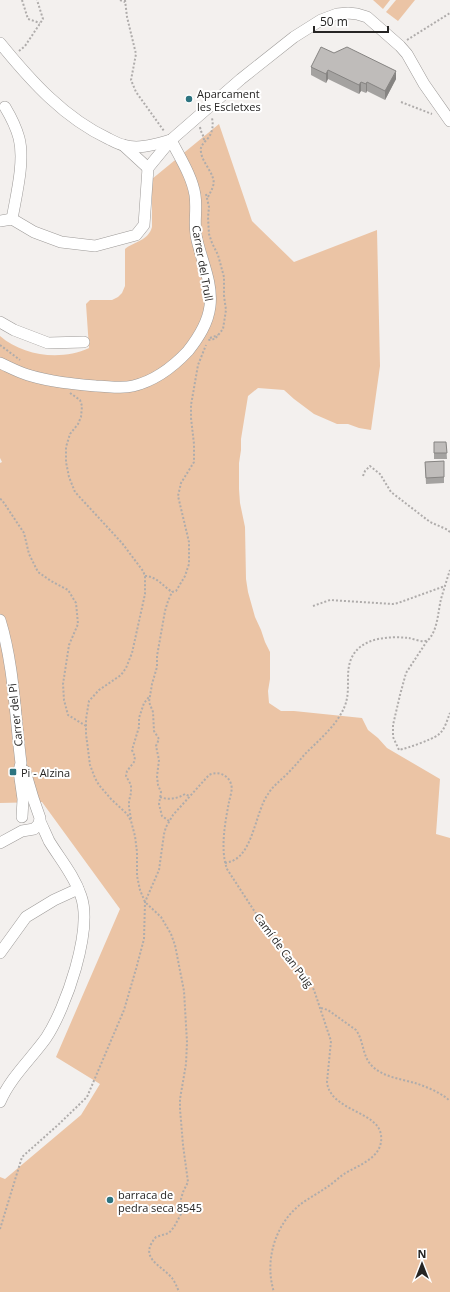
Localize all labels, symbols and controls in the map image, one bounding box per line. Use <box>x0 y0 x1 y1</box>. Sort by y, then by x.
scale bar <box>314 8 388 34</box>
text: 50 m <box>320 13 348 30</box>
place label: Aparcament les Escletxes <box>197 86 261 114</box>
marker: Aparcament les Escletxes <box>184 94 194 104</box>
street label: Carrer del Trull <box>189 224 217 302</box>
street label: Carrer del Pi <box>4 683 26 747</box>
place label: Pi - Alzina <box>21 765 70 780</box>
marker: Pi - Alzina <box>8 767 18 777</box>
street label: Camí de Can Puig <box>251 910 317 990</box>
place label: barraca de pedra seca 8545 <box>118 1187 202 1215</box>
marker: barraca de pedra seca 8545 <box>105 1195 115 1205</box>
north arrow <box>402 1244 442 1284</box>
text: N <box>418 1246 426 1261</box>

